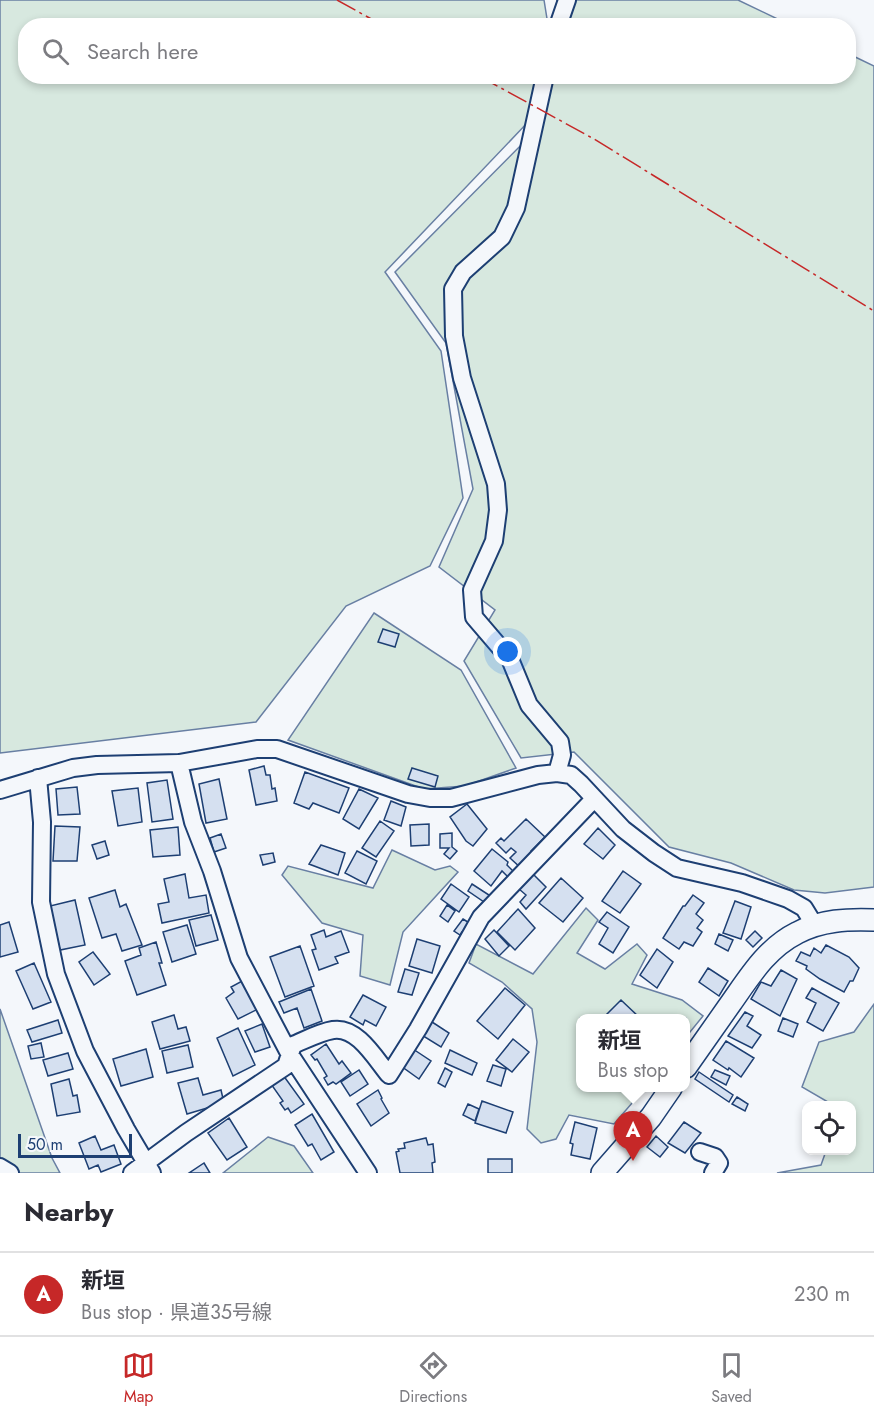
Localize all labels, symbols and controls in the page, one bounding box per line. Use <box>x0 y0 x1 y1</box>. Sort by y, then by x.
search box <box>18 18 856 84</box>
icon: search <box>39 35 72 68</box>
text: Search here <box>87 35 198 67</box>
your location <box>493 637 522 666</box>
popup <box>576 1014 690 1092</box>
text: 新垣 <box>598 1024 642 1056</box>
text: Bus stop <box>598 1056 668 1085</box>
map controls <box>802 1101 856 1155</box>
button: locate <box>802 1101 856 1155</box>
pin: A <box>614 1112 652 1161</box>
scale bar <box>18 1131 132 1158</box>
text: 50 m <box>27 1133 63 1156</box>
text: Nearby <box>24 1193 113 1231</box>
text: 新垣 <box>81 1264 125 1296</box>
text: A <box>36 1280 51 1309</box>
text: 230 m <box>794 1280 850 1309</box>
text: Bus stop · 県道35号線 <box>81 1298 272 1327</box>
tab: Map <box>122 1349 155 1408</box>
tab: Directions <box>399 1349 467 1408</box>
tab: Saved <box>711 1349 752 1408</box>

